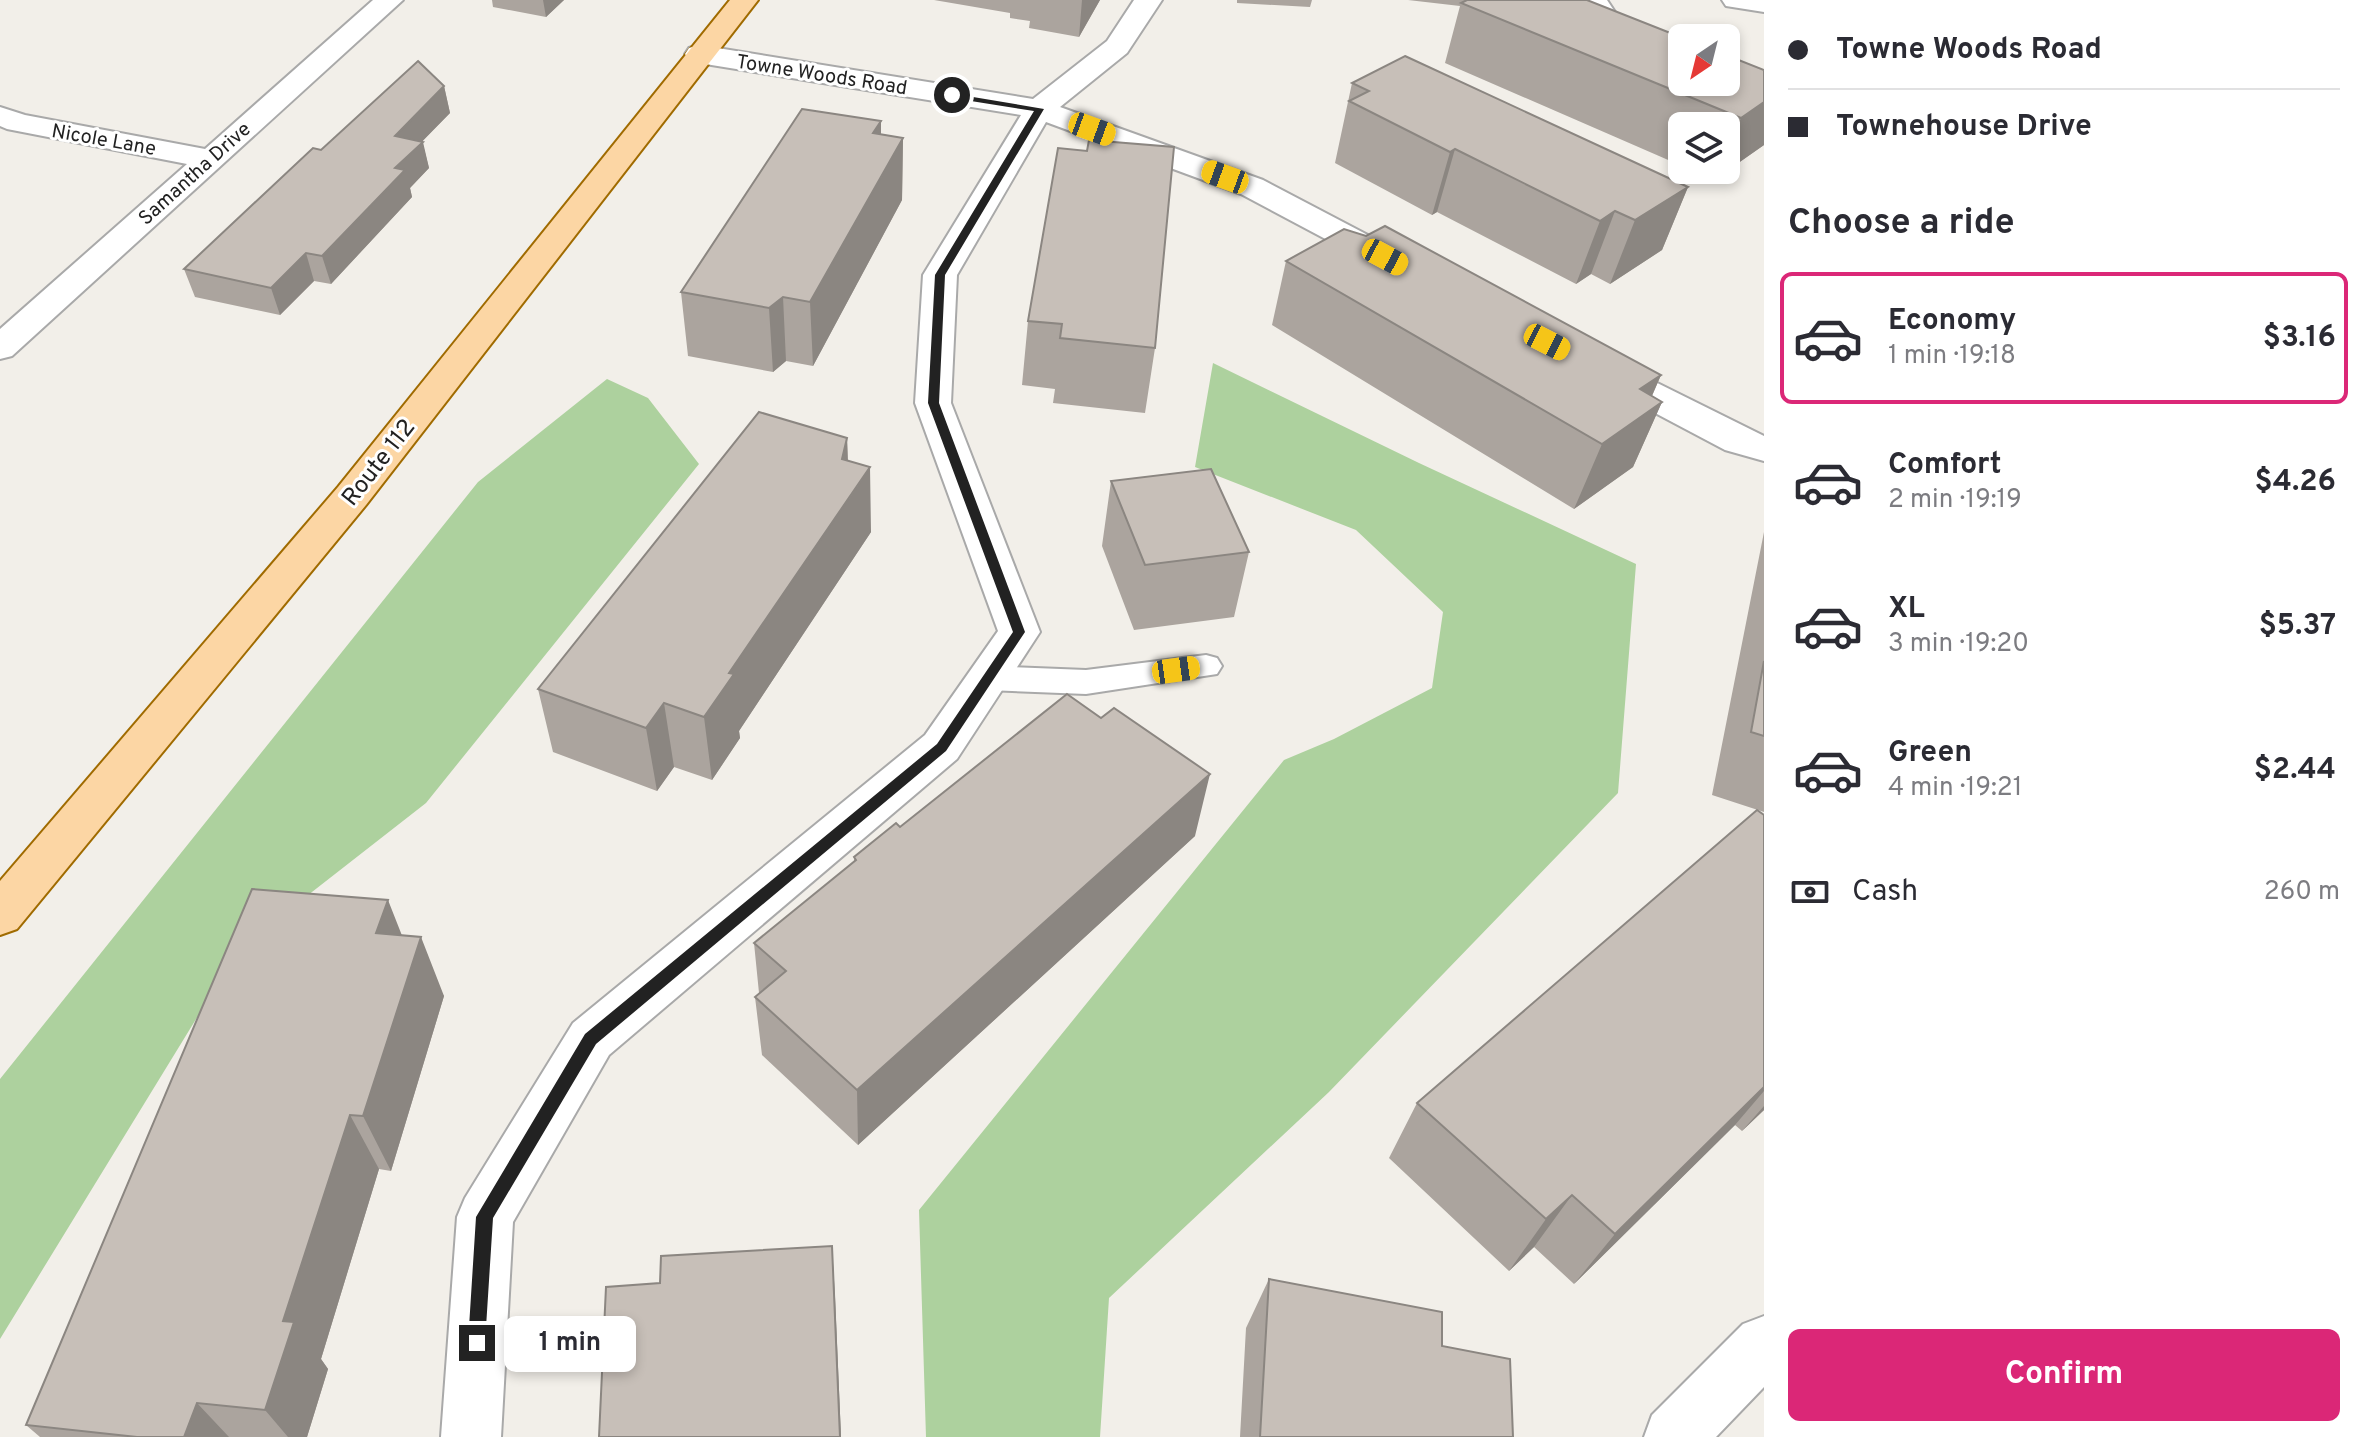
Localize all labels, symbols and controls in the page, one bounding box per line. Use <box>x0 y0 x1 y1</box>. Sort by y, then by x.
north arrow <box>1668 24 1740 96</box>
map controls <box>1668 24 1740 184</box>
text: Towne Woods Road <box>1836 32 2102 69</box>
street label: Towne Woods Road <box>734 50 909 102</box>
route start <box>934 77 970 113</box>
text: Townehouse Drive <box>1836 109 2092 146</box>
car <box>1065 110 1119 148</box>
button: layers <box>1668 112 1740 184</box>
street label: Samantha Drive <box>134 117 257 232</box>
street label: Nicole Lane <box>49 119 158 163</box>
car <box>1198 158 1252 196</box>
text: Choose a ride <box>1788 201 2014 247</box>
car <box>1358 235 1412 279</box>
icon: car <box>1792 302 1864 374</box>
text: Economy <box>1888 303 2016 340</box>
car <box>1520 320 1574 364</box>
text: $3.16 <box>2263 320 2336 357</box>
text: 1 min · 19:18 <box>1888 340 2016 373</box>
street label: Route 112 <box>336 414 423 513</box>
icon: car <box>1792 446 1864 518</box>
text: Comfort <box>1888 447 2001 484</box>
text: $4.26 <box>2255 464 2336 501</box>
text: 2 min · 19:19 <box>1888 484 2022 517</box>
icon: car <box>1792 590 1864 662</box>
text: XL <box>1888 591 1925 628</box>
text: $5.37 <box>2259 608 2336 645</box>
text: 3 min · 19:20 <box>1888 628 2029 661</box>
car <box>1151 655 1201 685</box>
icon: car <box>1792 734 1864 806</box>
text: Green <box>1888 735 1972 772</box>
text: $2.44 <box>2254 752 2336 789</box>
text: 4 min · 19:21 <box>1888 772 2022 805</box>
icon: cash <box>1788 870 1832 914</box>
text: Cash <box>1852 874 1918 911</box>
text: 260 m <box>2264 876 2340 909</box>
callout: 1 min <box>505 1315 637 1371</box>
route end <box>459 1325 495 1361</box>
text: 1 min <box>539 1327 601 1360</box>
button: Confirm <box>1788 1329 2340 1421</box>

